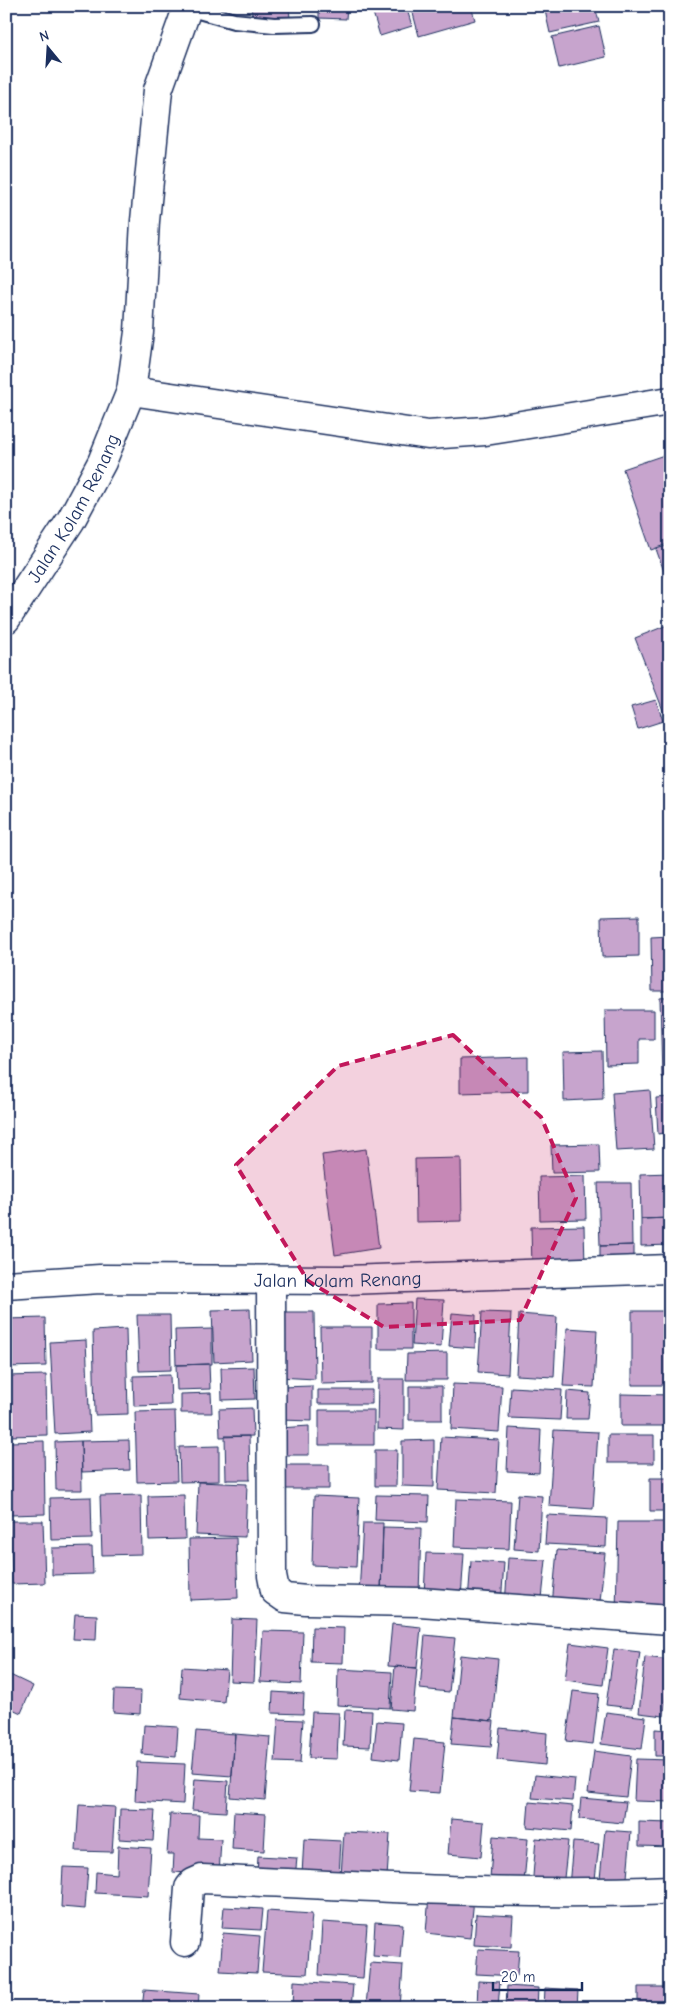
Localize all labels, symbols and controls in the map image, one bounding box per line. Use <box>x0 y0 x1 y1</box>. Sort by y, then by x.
north arrow <box>22 22 72 72</box>
text: N <box>37 27 51 46</box>
street label: Jalan Kolam Renang <box>23 431 124 587</box>
street label: Jalan Kolam Renang <box>254 1267 422 1292</box>
scale bar <box>493 1959 582 1991</box>
text: 20 m <box>501 1968 535 1986</box>

